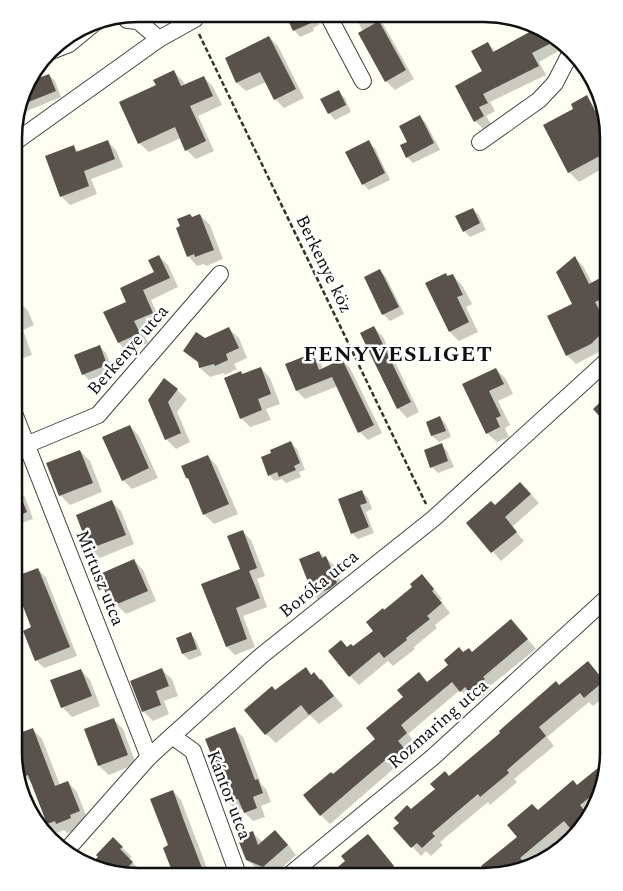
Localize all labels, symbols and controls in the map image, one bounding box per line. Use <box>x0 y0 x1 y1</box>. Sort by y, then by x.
street label: Berkenye köz <box>289 210 359 318</box>
street label: Berkenye utca <box>81 299 175 401</box>
district label: FENYVESLIGET <box>303 338 493 371</box>
street label: Mirtusz utca <box>69 526 132 630</box>
street label: Boróka utca <box>273 543 365 625</box>
street label: Rozmaring utca <box>382 672 494 775</box>
street label: Kántor utca <box>200 747 258 844</box>

